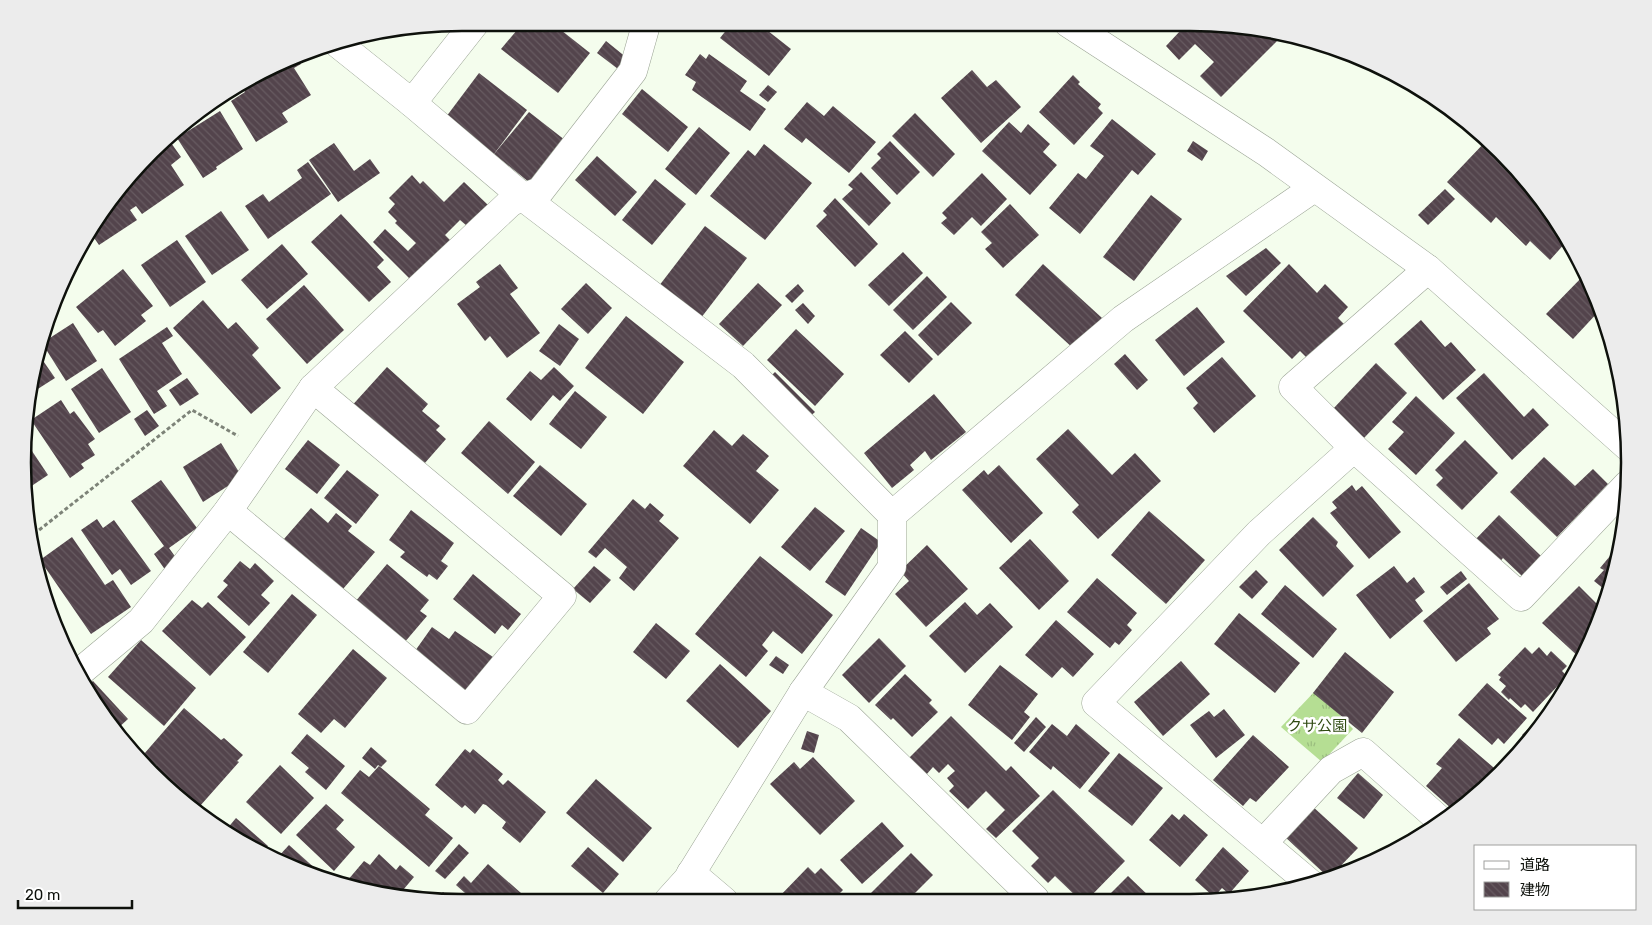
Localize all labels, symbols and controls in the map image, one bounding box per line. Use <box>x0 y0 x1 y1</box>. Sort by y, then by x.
park label: クサ公園 <box>1287 717 1347 735</box>
legend <box>1474 845 1637 910</box>
text: 道路 <box>1520 856 1550 874</box>
scale bar <box>18 878 131 910</box>
text: 建物 <box>1520 881 1550 899</box>
text: 20 m <box>25 886 60 904</box>

